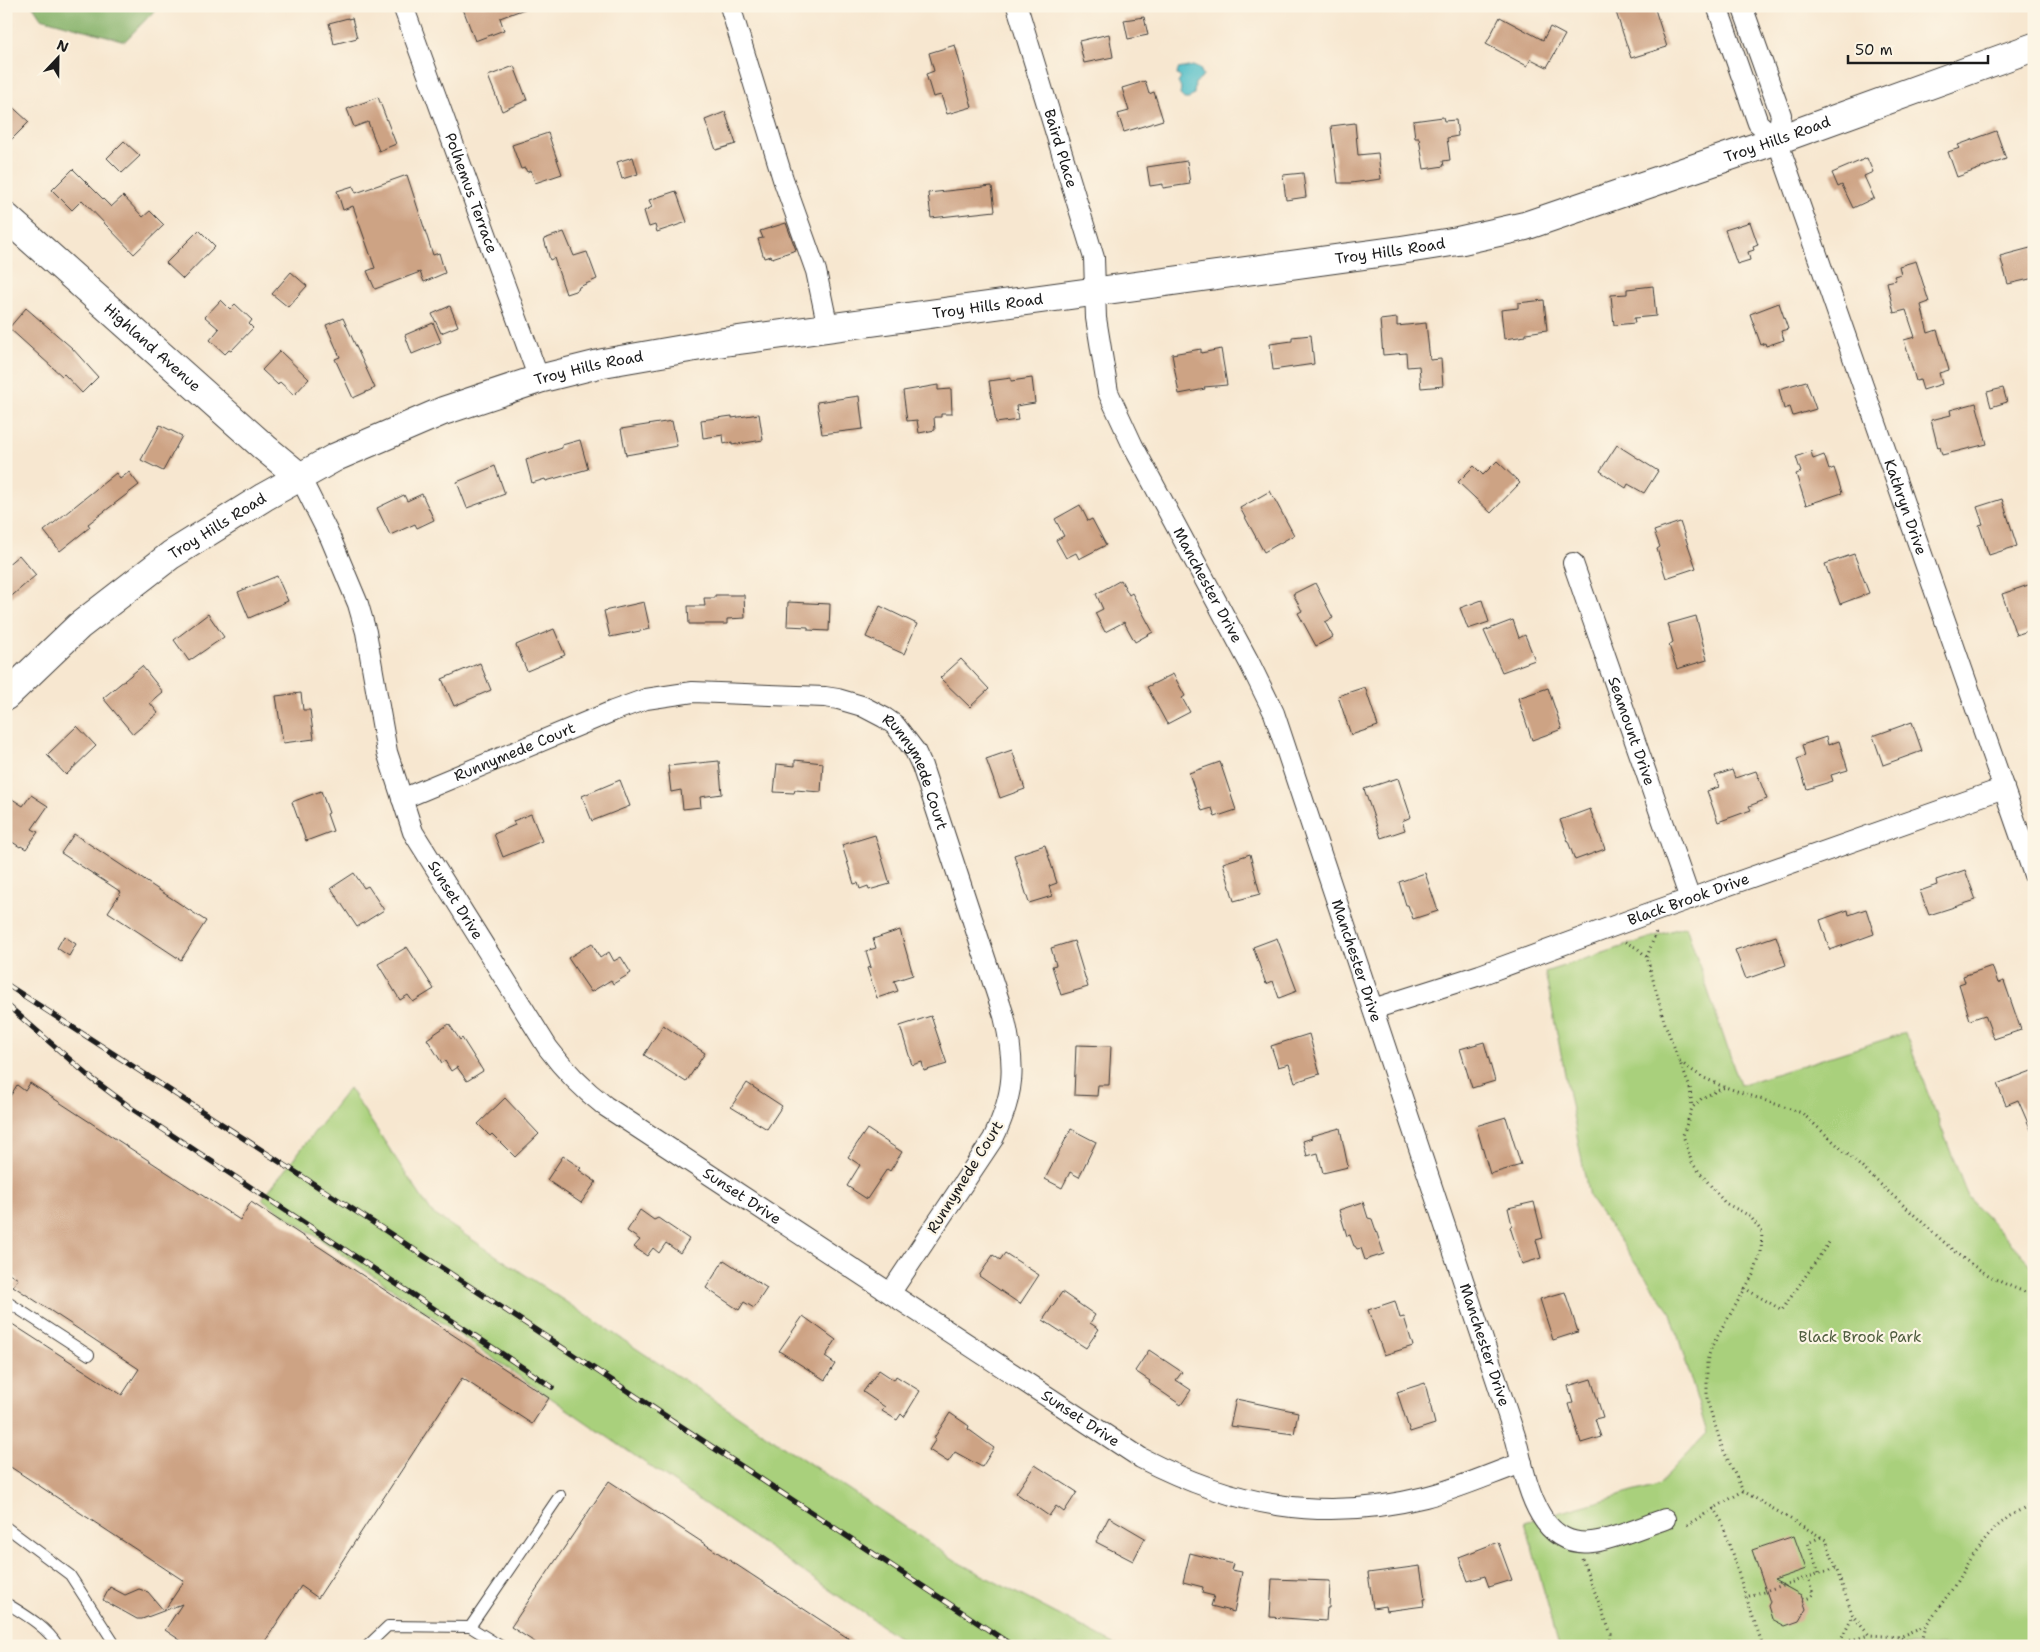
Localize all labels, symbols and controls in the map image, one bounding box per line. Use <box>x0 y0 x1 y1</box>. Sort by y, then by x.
north arrow <box>32 32 82 82</box>
scale bar <box>1848 32 1988 64</box>
text: N <box>54 36 71 56</box>
text: 50 m <box>1855 40 1893 60</box>
street label: Baird Place <box>1039 107 1082 190</box>
street label: Troy Hills Road <box>1721 111 1834 167</box>
street label: Polhemus Terrace <box>440 130 502 256</box>
street label: Troy Hills Road <box>1334 233 1447 269</box>
street label: Troy Hills Road <box>931 289 1045 324</box>
street label: Highland Avenue <box>99 299 205 396</box>
street label: Troy Hills Road <box>531 346 645 390</box>
street label: Kathryn Drive <box>1879 457 1931 558</box>
street label: Troy Hills Road <box>165 488 270 564</box>
street label: Manchester Drive <box>1169 524 1247 646</box>
street label: Seamount Drive <box>1603 674 1660 788</box>
street label: Runnymede Court <box>878 709 952 832</box>
street label: Runnymede Court <box>451 718 578 786</box>
street label: Sunset Drive <box>423 857 488 943</box>
street label: Black Brook Drive <box>1625 869 1752 930</box>
street label: Manchester Drive <box>1327 897 1386 1025</box>
street label: Runnymede Court <box>922 1117 1008 1237</box>
street label: Sunset Drive <box>699 1163 785 1229</box>
street label: Manchester Drive <box>1455 1281 1514 1409</box>
park label: Black Brook Park <box>1798 1327 1922 1347</box>
street label: Sunset Drive <box>1038 1385 1124 1451</box>

